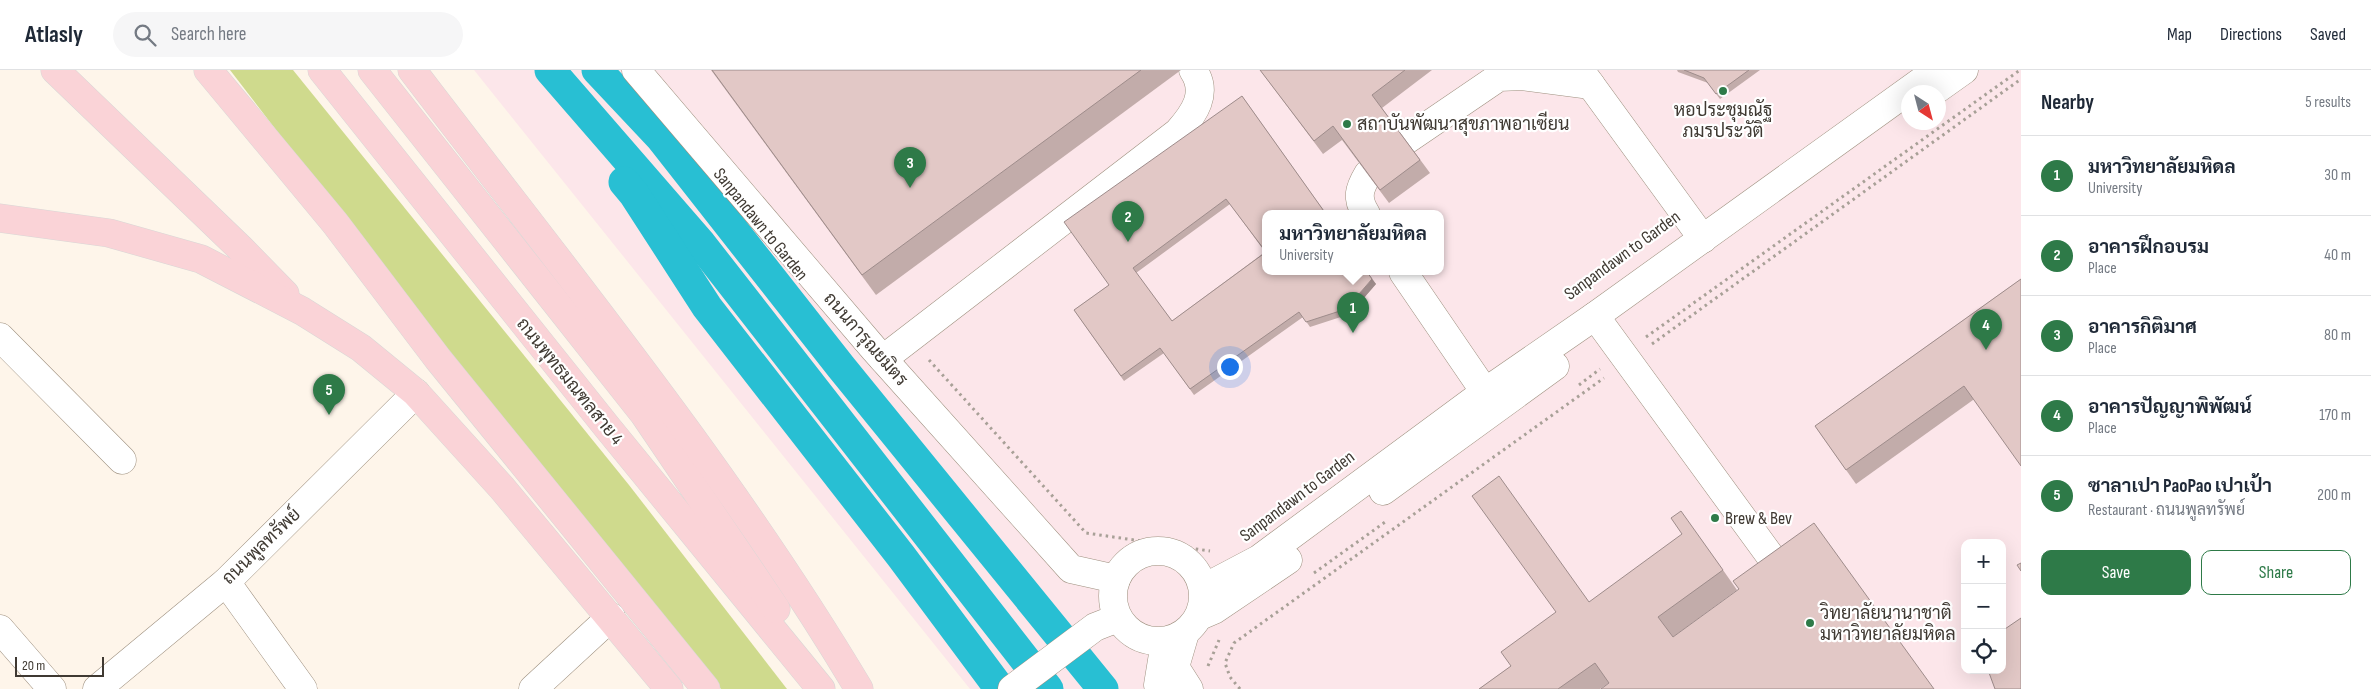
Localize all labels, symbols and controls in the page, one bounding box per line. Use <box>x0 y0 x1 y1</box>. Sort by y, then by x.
search box <box>113 12 463 57</box>
text: Atlasly <box>25 20 83 49</box>
icon: search <box>131 21 159 49</box>
text: Search here <box>171 23 246 46</box>
text: Map <box>2167 24 2192 45</box>
text: Directions <box>2220 24 2282 45</box>
text: Saved <box>2310 24 2346 45</box>
marker: หอประชุมณัฐ ภมรประวัติ <box>1717 85 1729 97</box>
north arrow <box>1901 85 1946 130</box>
text: Nearby <box>2041 90 2094 115</box>
text: 5 results <box>2305 93 2351 112</box>
place label: หอประชุมณัฐ ภมรประวัติ <box>1674 99 1772 142</box>
place label: สถาบันพัฒนาสุขภาพอาเซียน <box>1357 111 1569 136</box>
marker: สถาบันพัฒนาสุขภาพอาเซียน <box>1341 118 1353 130</box>
pin: 3 <box>894 147 926 188</box>
text: มหาวิทยาลัยมหิดล <box>2088 156 2236 179</box>
street label: Sanpandawn to Garden <box>709 164 812 285</box>
text: 1 <box>2054 166 2060 185</box>
text: 30 m <box>2324 166 2351 185</box>
text: University <box>2088 179 2142 198</box>
pin: 2 <box>1112 201 1144 242</box>
street label: Sanpandawn to Garden <box>1560 206 1684 304</box>
popup <box>1262 210 1444 275</box>
text: มหาวิทยาลัยมหิดล <box>1279 223 1427 246</box>
text: อาคารฝึกอบรม <box>2088 236 2209 259</box>
text: University <box>1279 246 1334 265</box>
text: 2 <box>2053 246 2061 265</box>
text: 40 m <box>2324 246 2351 265</box>
text: Place <box>2088 259 2117 278</box>
street label: ถนนการุณยมิตร <box>819 288 913 391</box>
pin: 1 <box>1337 292 1369 333</box>
pin: 4 <box>1970 309 2002 350</box>
street label: ถนนพุทธมณฑลสาย 4 <box>511 314 627 450</box>
text: อาคารกิติมาศ <box>2088 316 2197 339</box>
text: 3 <box>2053 326 2061 345</box>
text: 80 m <box>2324 326 2351 345</box>
text: Place <box>2088 339 2117 358</box>
your location <box>1217 354 1243 380</box>
pin: 5 <box>313 374 345 415</box>
text: อาคารปัญญาพิพัฒน์ <box>2088 396 2252 419</box>
text: 4 <box>2053 406 2061 425</box>
text: 170 m <box>2319 406 2351 425</box>
text: Place <box>2088 419 2117 438</box>
street label: Sanpandawn to Garden <box>1236 446 1359 546</box>
text: ซาลาเปา PaoPao เปาเป้า <box>2088 475 2272 498</box>
text: 5 <box>2053 486 2061 505</box>
text: 200 m <box>2317 486 2351 505</box>
text: Restaurant · ถนนพูลทรัพย์ <box>2088 501 2245 520</box>
street label: ถนนพูลทรัพย์ <box>216 502 306 590</box>
place label: Brew & Bev <box>1725 508 1792 529</box>
marker: Brew & Bev <box>1709 512 1721 524</box>
map controls <box>1961 539 2006 674</box>
button: + <box>1961 539 2006 584</box>
button: Save <box>2041 550 2191 595</box>
button: Share <box>2201 550 2351 595</box>
button: − <box>1961 584 2006 629</box>
place label: วิทยาลัยนานาชาติ มหาวิทยาลัยมหิดล <box>1819 602 1956 645</box>
marker: วิทยาลัยนานาชาติ มหาวิทยาลัยมหิดล <box>1804 617 1816 629</box>
button: locate <box>1961 629 2006 674</box>
scale bar <box>15 654 104 677</box>
text: 20 m <box>22 657 45 674</box>

